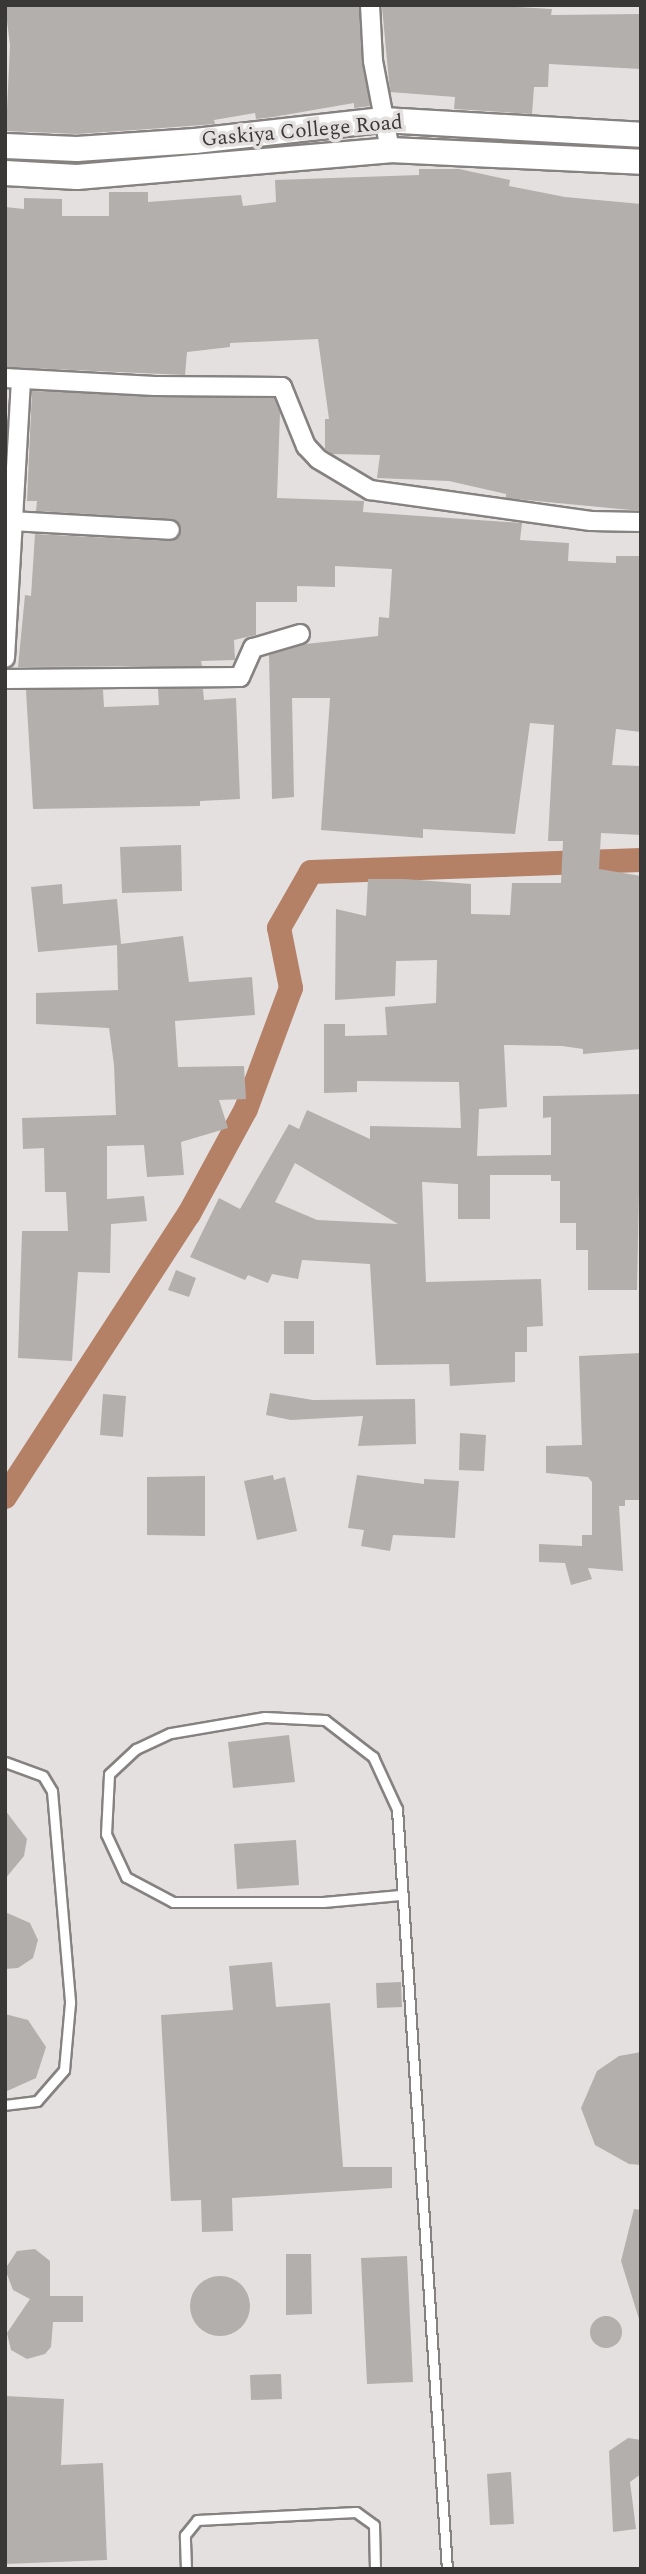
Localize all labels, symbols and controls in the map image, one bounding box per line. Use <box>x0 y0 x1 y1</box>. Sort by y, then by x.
street label: Gaskiya College Road <box>200 110 404 152</box>

